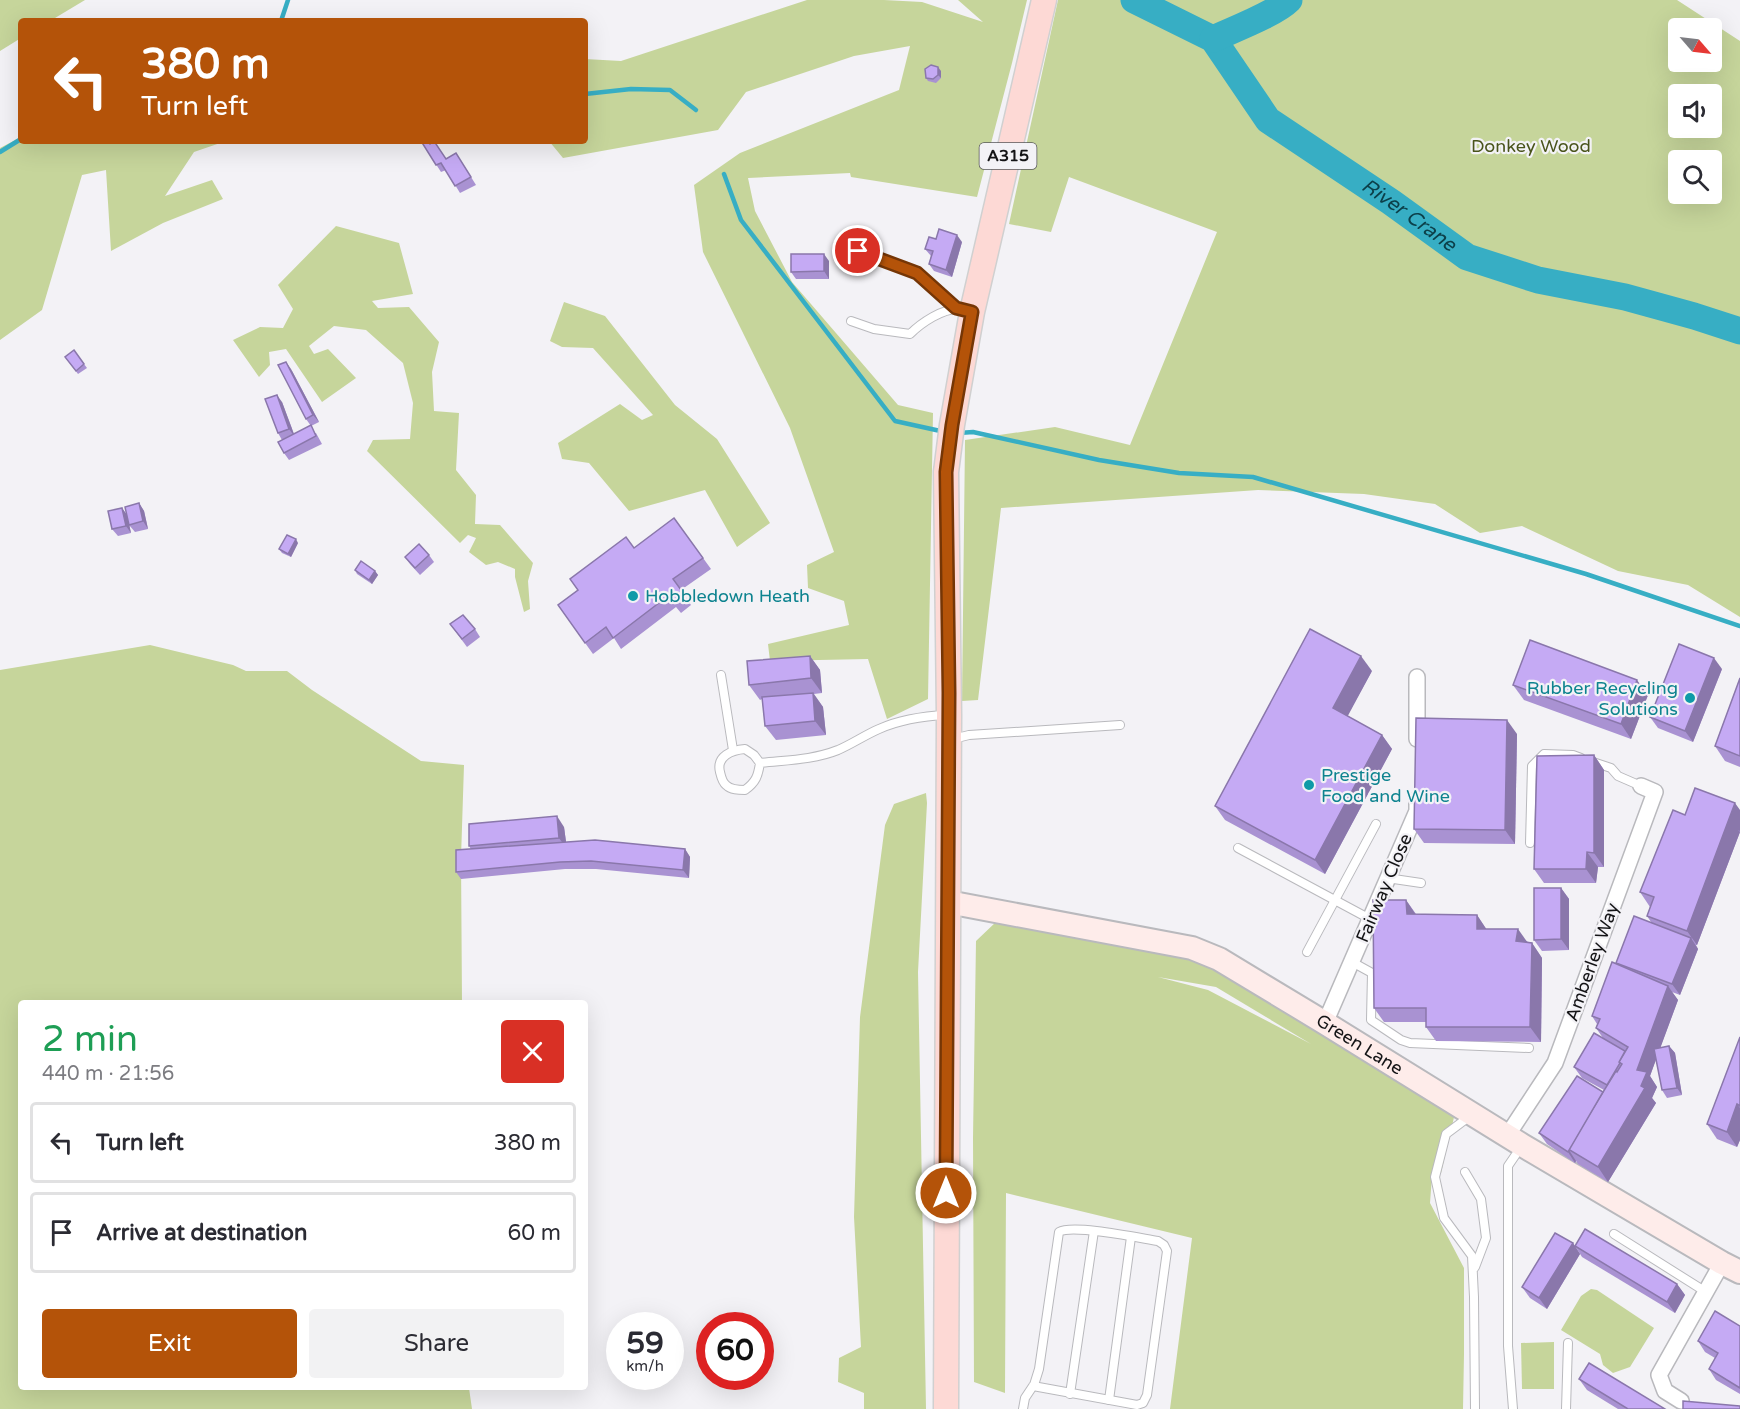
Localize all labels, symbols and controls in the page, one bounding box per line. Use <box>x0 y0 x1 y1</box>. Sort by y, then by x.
north arrow <box>1668 18 1722 72</box>
map controls <box>1668 18 1722 204</box>
text: 380 m <box>141 39 270 90</box>
icon: left <box>42 42 120 120</box>
button: sound <box>1668 84 1722 138</box>
text: Turn left <box>141 90 248 123</box>
park label: Donkey Wood <box>1471 135 1591 157</box>
road number: A315 <box>980 143 1036 169</box>
button: search <box>1668 150 1722 204</box>
water label: River Crane <box>1357 174 1462 258</box>
pin <box>832 225 883 276</box>
icon: arrive <box>841 234 874 267</box>
place label: Hobbledown Heath <box>645 585 810 607</box>
marker: Hobbledown Heath <box>626 589 640 603</box>
place label: Rubber Recycling Solutions <box>1527 677 1678 720</box>
marker: Rubber Recycling Solutions <box>1683 691 1697 705</box>
place label: Prestige Food and Wine <box>1321 764 1450 807</box>
marker: Prestige Food and Wine <box>1302 778 1316 792</box>
street label: Fairway Close <box>1351 830 1417 946</box>
street label: Amberley Way <box>1560 900 1624 1024</box>
street label: Green Lane <box>1312 1009 1407 1080</box>
text: 2 min <box>42 1018 138 1061</box>
button: close <box>501 1020 564 1083</box>
text: 440 m · 21:56 <box>42 1062 174 1086</box>
icon: left <box>45 1126 78 1159</box>
text: Turn left <box>96 1130 184 1156</box>
text: 380 m <box>494 1130 561 1156</box>
position arrow <box>914 1161 978 1225</box>
icon: arrive <box>45 1216 78 1249</box>
text: Arrive at destination <box>96 1220 307 1246</box>
text: 60 m <box>507 1220 561 1246</box>
button: Exit <box>42 1309 297 1378</box>
button: Share <box>309 1309 564 1378</box>
speed limit sign: 60 <box>696 1312 774 1390</box>
text: 59 <box>626 1325 664 1362</box>
text: km/h <box>626 1357 664 1375</box>

